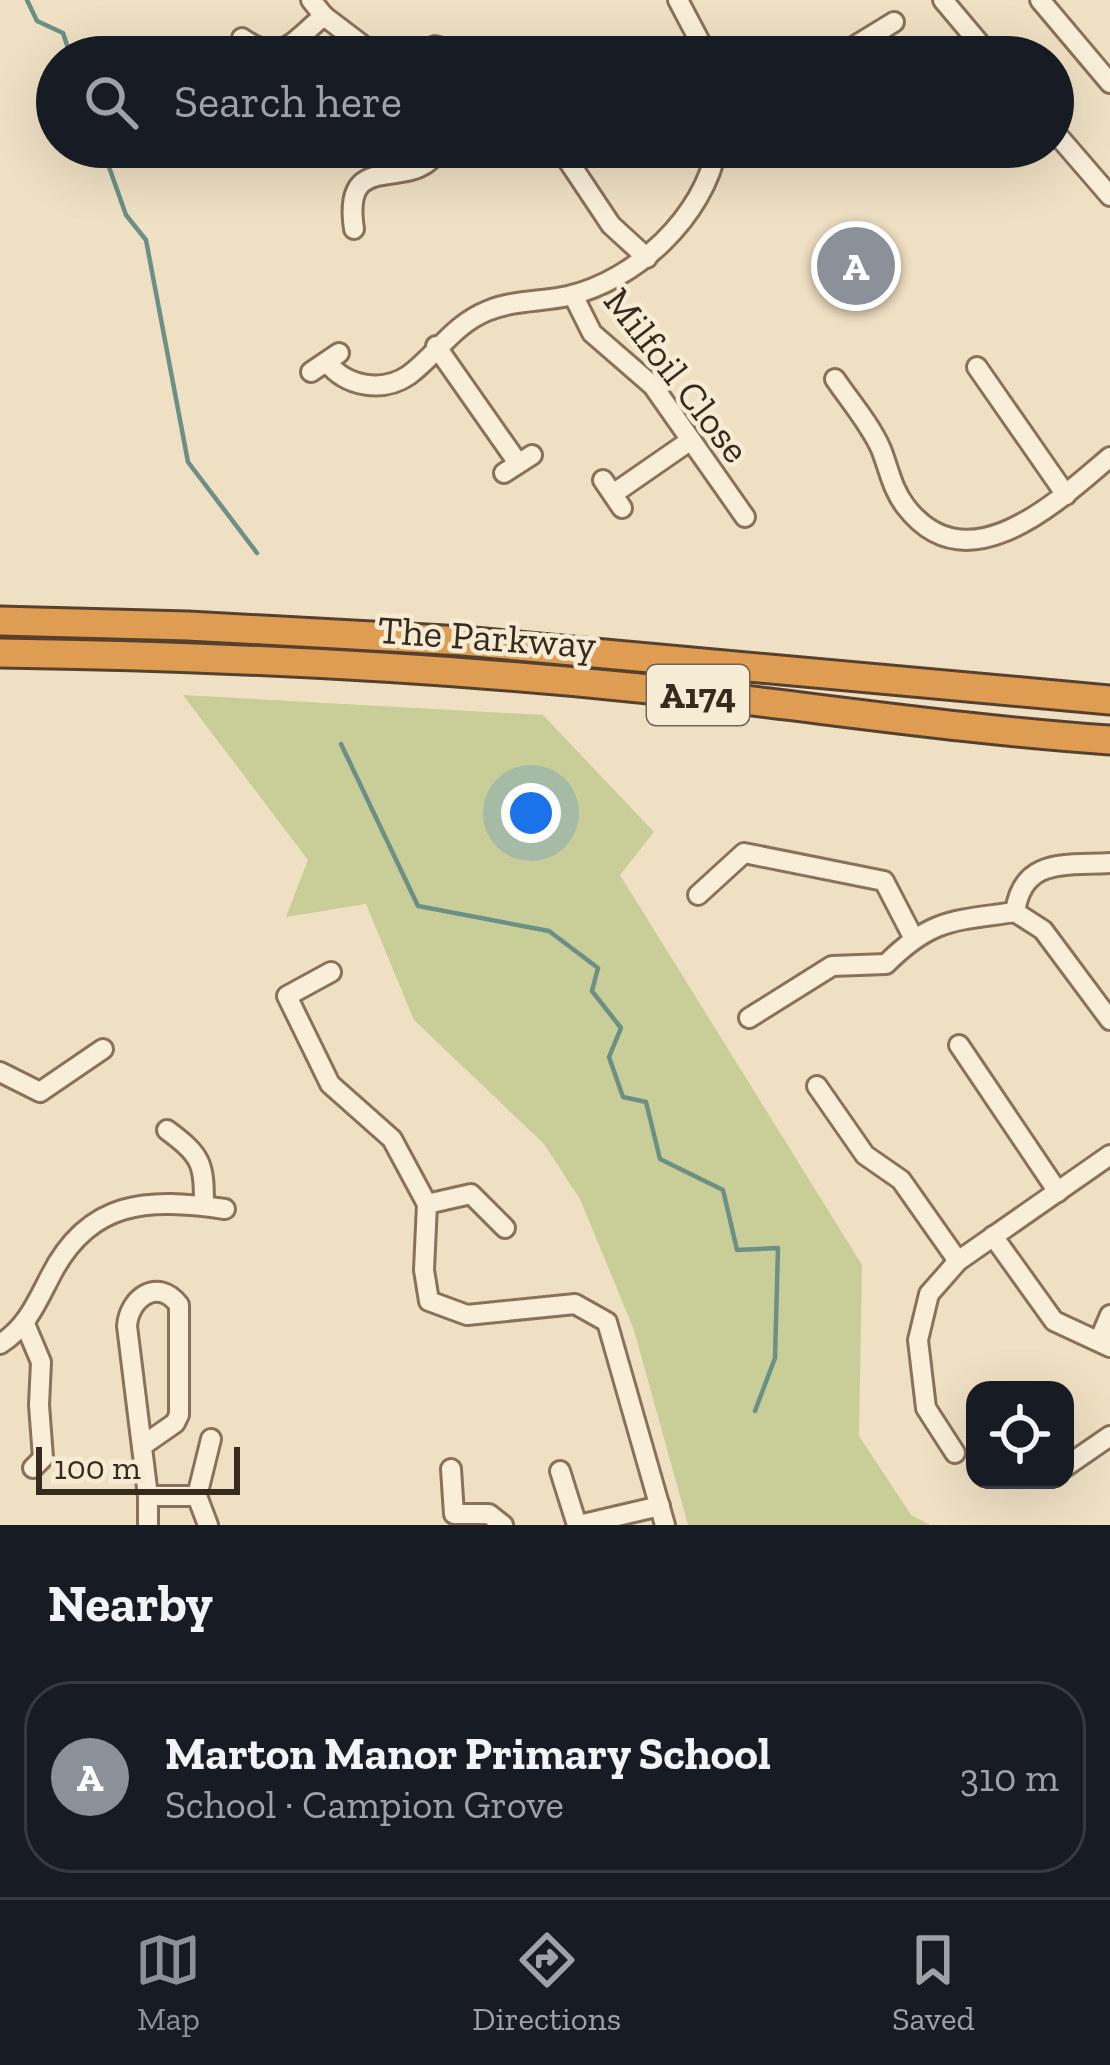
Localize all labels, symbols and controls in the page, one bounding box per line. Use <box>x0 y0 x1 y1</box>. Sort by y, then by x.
search box <box>36 36 1074 168</box>
icon: search <box>78 69 144 135</box>
text: Search here <box>174 75 402 129</box>
pin: A <box>817 221 895 311</box>
street label: Milfoil Close <box>594 278 760 472</box>
street label: The Parkway <box>376 606 598 668</box>
road number: A174 <box>647 665 749 725</box>
your location <box>501 783 561 843</box>
map controls <box>966 1381 1074 1489</box>
button: locate <box>966 1381 1074 1489</box>
scale bar <box>36 1441 240 1494</box>
text: 100 m <box>54 1448 141 1487</box>
text: Nearby <box>48 1573 213 1634</box>
text: Marton Manor Primary School <box>165 1727 771 1781</box>
text: A <box>77 1754 103 1801</box>
text: 310 m <box>960 1754 1059 1801</box>
text: School · Campion Grove <box>165 1781 564 1828</box>
tab: Map <box>135 1927 201 2038</box>
tab: Directions <box>472 1927 621 2038</box>
tab: Saved <box>892 1927 975 2038</box>

